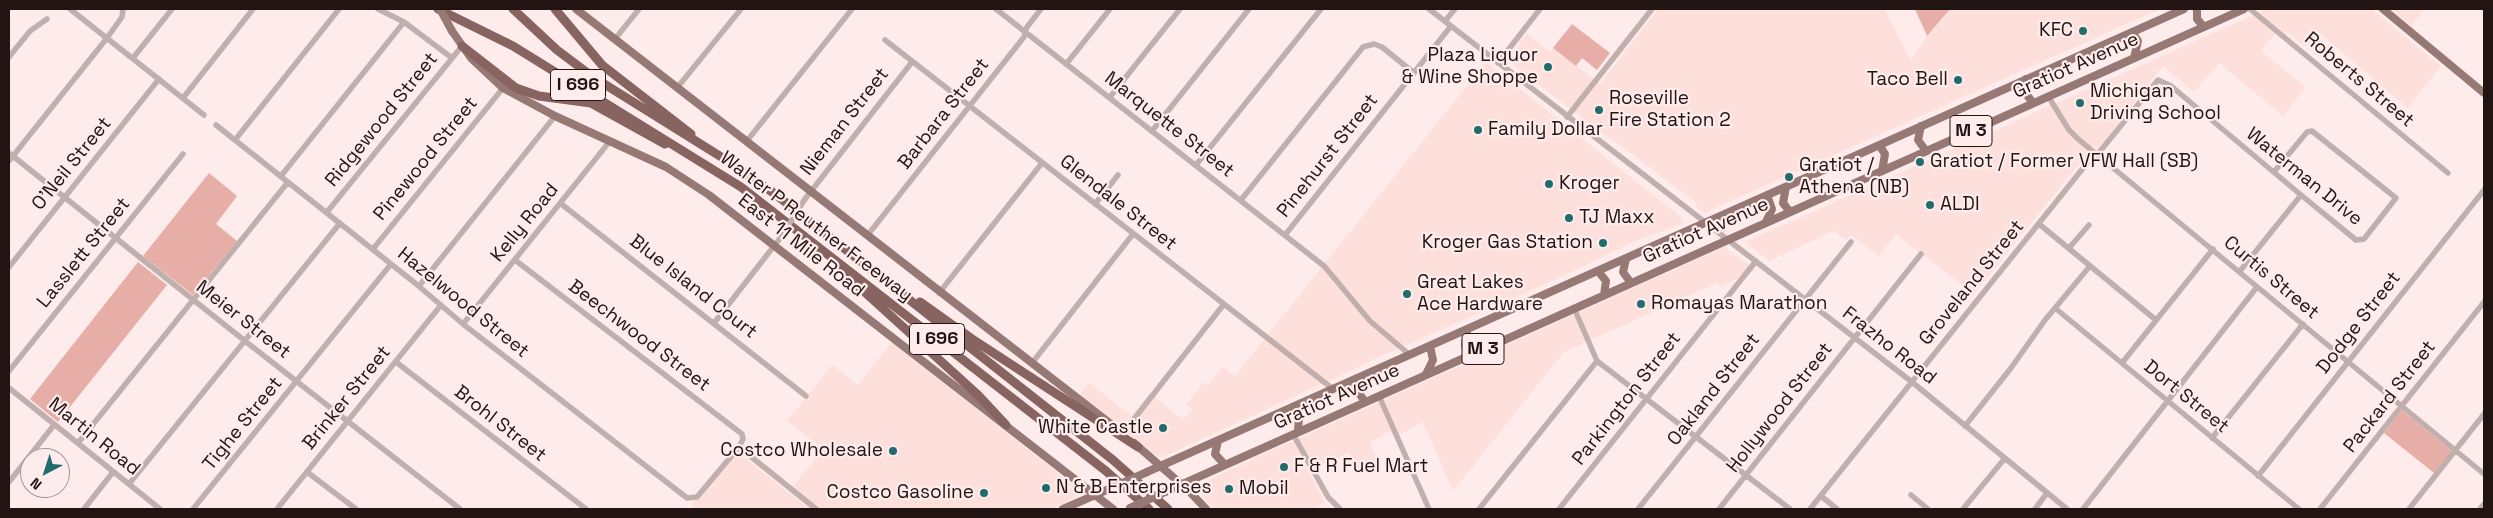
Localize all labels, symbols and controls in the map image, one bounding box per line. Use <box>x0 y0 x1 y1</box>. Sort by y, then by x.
place label: KFC <box>2039 20 2073 42</box>
marker: KFC <box>2077 25 2089 37</box>
street label: Gratiot Avenue <box>2010 28 2142 104</box>
street label: Roberts Street <box>2300 28 2418 132</box>
place label: Plaza Liquor & Wine Shoppe <box>1402 45 1538 89</box>
street label: Ridgewood Street <box>321 48 443 192</box>
street label: Barbara Street <box>894 54 994 174</box>
marker: Plaza Liquor & Wine Shoppe <box>1542 61 1554 73</box>
street label: Nieman Street <box>796 64 894 180</box>
street label: Marquette Street <box>1100 67 1238 183</box>
place label: Taco Bell <box>1867 69 1948 91</box>
road number: I 696 <box>550 70 606 100</box>
marker: Taco Bell <box>1952 74 1964 86</box>
place label: Michigan Driving School <box>2090 81 2221 125</box>
place label: Roseville Fire Station 2 <box>1609 88 1731 132</box>
street label: Pinehurst Street <box>1273 90 1383 222</box>
street label: Pinewood Street <box>369 93 483 225</box>
marker: Michigan Driving School <box>2074 97 2086 109</box>
marker: Roseville Fire Station 2 <box>1593 104 1605 116</box>
street label: O'Neil Street <box>27 113 117 215</box>
road number: M 3 <box>1950 115 1992 146</box>
place label: Family Dollar <box>1488 119 1603 141</box>
street label: Waterman Drive <box>2241 123 2367 231</box>
marker: Family Dollar <box>1472 124 1484 136</box>
street label: Walter P Reuther Freeway <box>715 147 917 307</box>
street label: Glendale Street <box>1055 150 1181 256</box>
place label: Gratiot / Former VFW Hall (SB) <box>1930 151 2198 173</box>
place label: Gratiot / Athena (NB) <box>1799 155 1909 199</box>
marker: Gratiot / Former VFW Hall (SB) <box>1914 156 1926 168</box>
marker: Gratiot / Athena (NB) <box>1783 171 1795 183</box>
place label: Kroger <box>1559 173 1620 195</box>
marker: Kroger <box>1543 178 1555 190</box>
street label: Kelly Road <box>486 179 564 267</box>
street label: East 11 Mile Road <box>733 190 869 302</box>
street label: Lasslett Street <box>33 193 135 313</box>
street label: Gratiot Avenue <box>1640 193 1772 269</box>
place label: ALDI <box>1940 194 1980 216</box>
marker: ALDI <box>1924 199 1936 211</box>
place label: TJ Maxx <box>1579 207 1655 229</box>
marker: TJ Maxx <box>1563 212 1575 224</box>
street label: Groveland Street <box>1915 216 2029 350</box>
street label: Blue Island Court <box>625 230 761 344</box>
place label: Kroger Gas Station <box>1422 232 1593 254</box>
street label: Curtis Street <box>2219 232 2323 324</box>
marker: Kroger Gas Station <box>1597 237 1609 249</box>
street label: Hazelwood Street <box>393 243 533 363</box>
street label: Dodge Street <box>2312 268 2406 378</box>
place label: Great Lakes Ace Hardware <box>1417 272 1543 316</box>
street label: Beechwood Street <box>564 275 714 397</box>
street label: Meier Street <box>191 276 295 364</box>
marker: Great Lakes Ace Hardware <box>1401 288 1413 300</box>
place label: Romayas Marathon <box>1651 293 1827 315</box>
marker: Romayas Marathon <box>1635 298 1647 310</box>
street label: Frazho Road <box>1838 302 1940 390</box>
road number: I 696 <box>910 324 964 354</box>
street label: Parkington Street <box>1568 328 1686 470</box>
street label: Oakland Street <box>1663 329 1765 451</box>
road number: M 3 <box>1462 334 1504 364</box>
street label: Packard Street <box>2339 336 2441 458</box>
street label: Hollywood Street <box>1722 338 1838 478</box>
street label: Brinker Street <box>298 341 396 455</box>
street label: Dort Street <box>2139 356 2233 438</box>
street label: Gratiot Avenue <box>1271 359 1403 435</box>
street label: Tighe Street <box>198 373 288 475</box>
street label: Brohl Street <box>449 381 551 467</box>
street label: Martin Road <box>44 393 144 481</box>
place label: White Castle <box>1038 417 1153 439</box>
marker: White Castle <box>1157 422 1169 434</box>
place label: Costco Wholesale <box>720 440 883 462</box>
marker: Costco Wholesale <box>887 445 899 457</box>
north arrow <box>20 448 70 498</box>
place label: F & R Fuel Mart <box>1294 456 1428 478</box>
marker: F & R Fuel Mart <box>1278 461 1290 473</box>
text: N <box>27 474 45 494</box>
place label: N & B Enterprises <box>1056 477 1212 499</box>
place label: Mobil <box>1239 478 1289 500</box>
place label: Costco Gasoline <box>827 482 974 504</box>
marker: N & B Enterprises <box>1040 482 1052 494</box>
marker: Mobil <box>1223 483 1235 495</box>
marker: Costco Gasoline <box>978 487 990 499</box>

